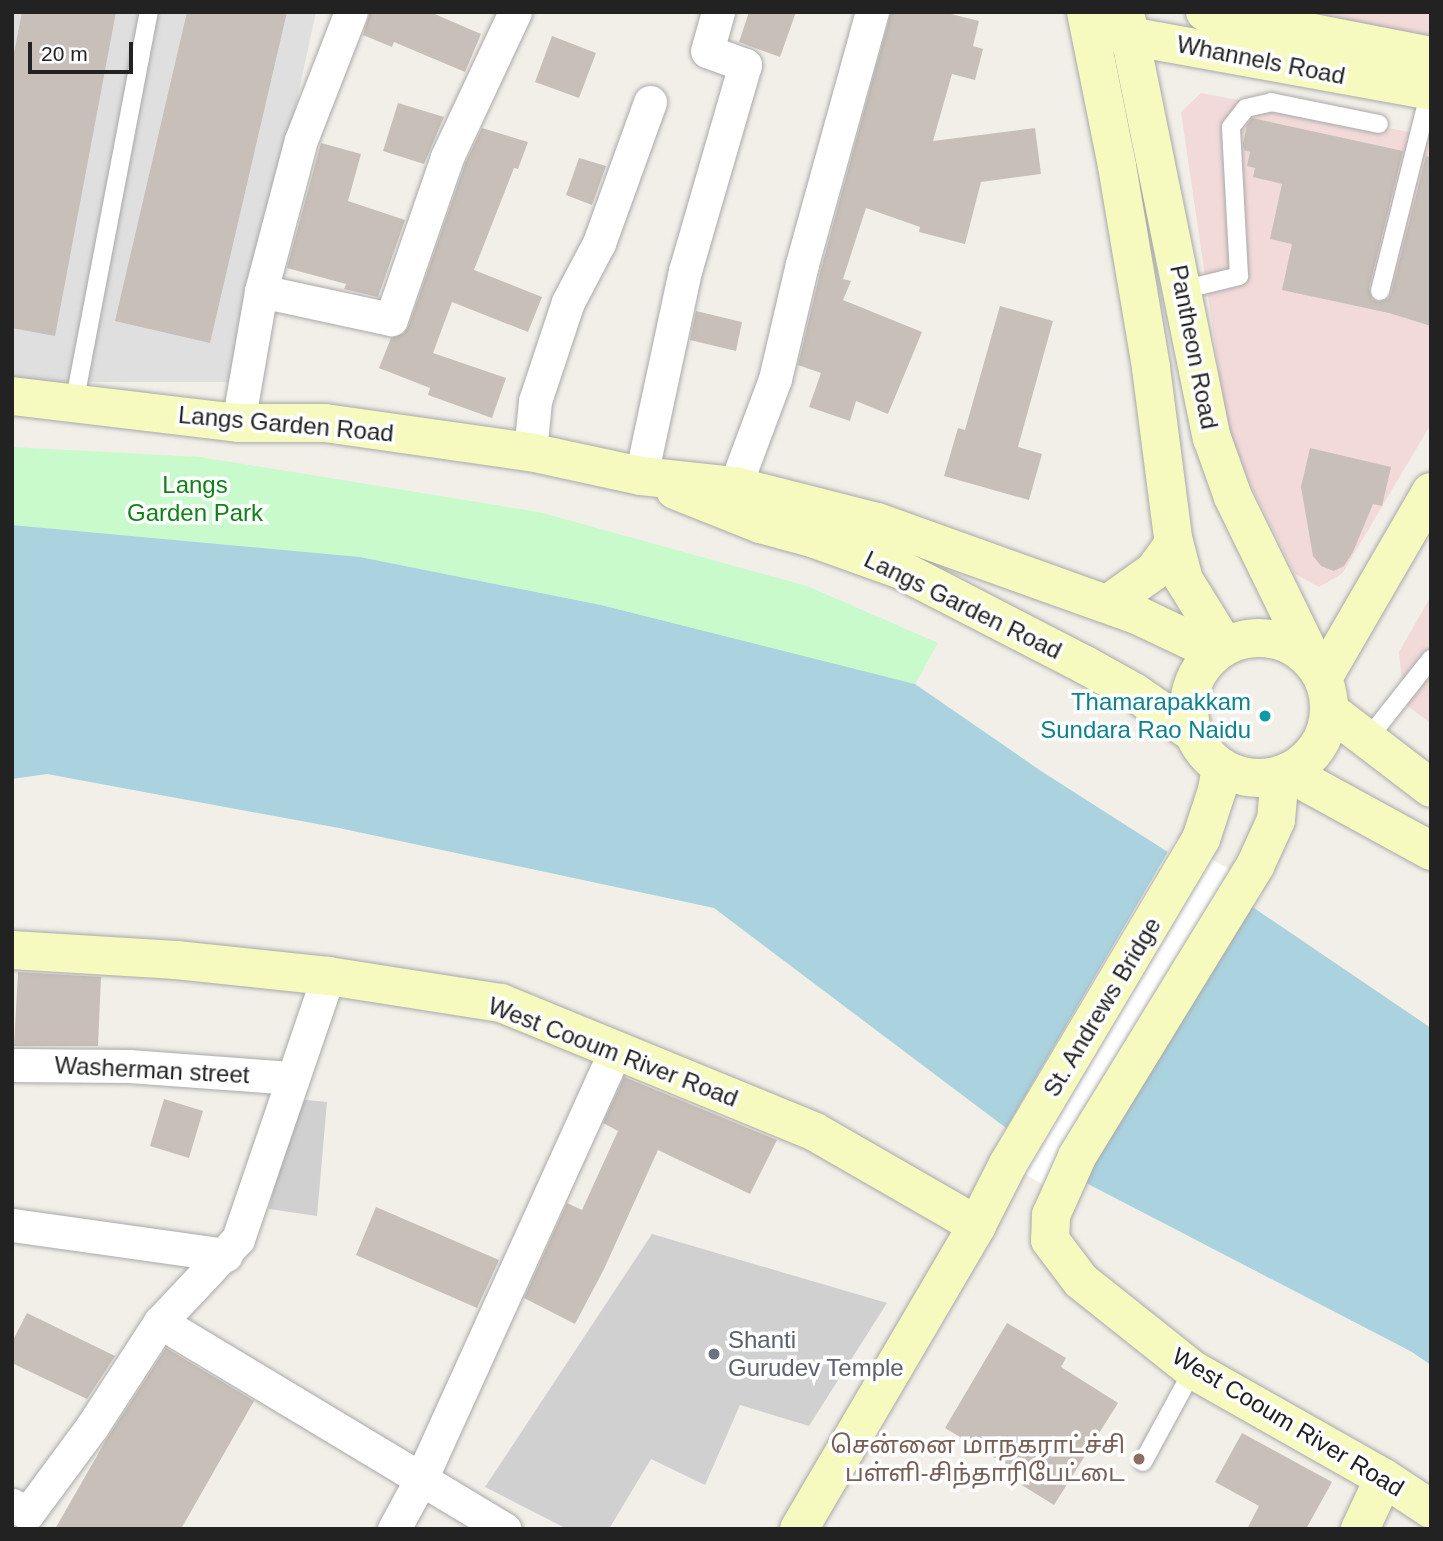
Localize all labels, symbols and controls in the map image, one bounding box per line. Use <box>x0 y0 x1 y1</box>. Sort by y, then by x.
scale bar <box>32 28 136 72</box>
street label: Whannels Road <box>1174 30 1348 90</box>
text: 20 m <box>41 42 88 65</box>
street label: Pantheon Road <box>1164 262 1224 432</box>
street label: Langs Garden Road <box>177 400 395 448</box>
park label: Langs Garden Park <box>127 471 263 527</box>
street label: Langs Garden Road <box>860 545 1066 665</box>
place label: Thamarapakkam Sundara Rao Naidu <box>1040 688 1251 744</box>
marker: Thamarapakkam Sundara Rao Naidu <box>1257 708 1273 724</box>
street label: St. Andrews Bridge <box>1037 912 1167 1102</box>
street label: West Cooum River Road <box>484 991 742 1113</box>
street label: Washerman street <box>54 1051 250 1089</box>
place label: Shanti Gurudev Temple <box>728 1326 904 1382</box>
street label: West Cooum River Road <box>1167 1341 1409 1503</box>
marker: Shanti Gurudev Temple <box>706 1346 722 1362</box>
place label: சென்னை மாநகராட்ச்சி பள்ளி-சிந்தாரிபேட்டை <box>830 1431 1125 1487</box>
marker: சென்னை மாநகராட்ச்சி பள்ளி-சிந்தாரிபேட்டை <box>1131 1451 1147 1467</box>

